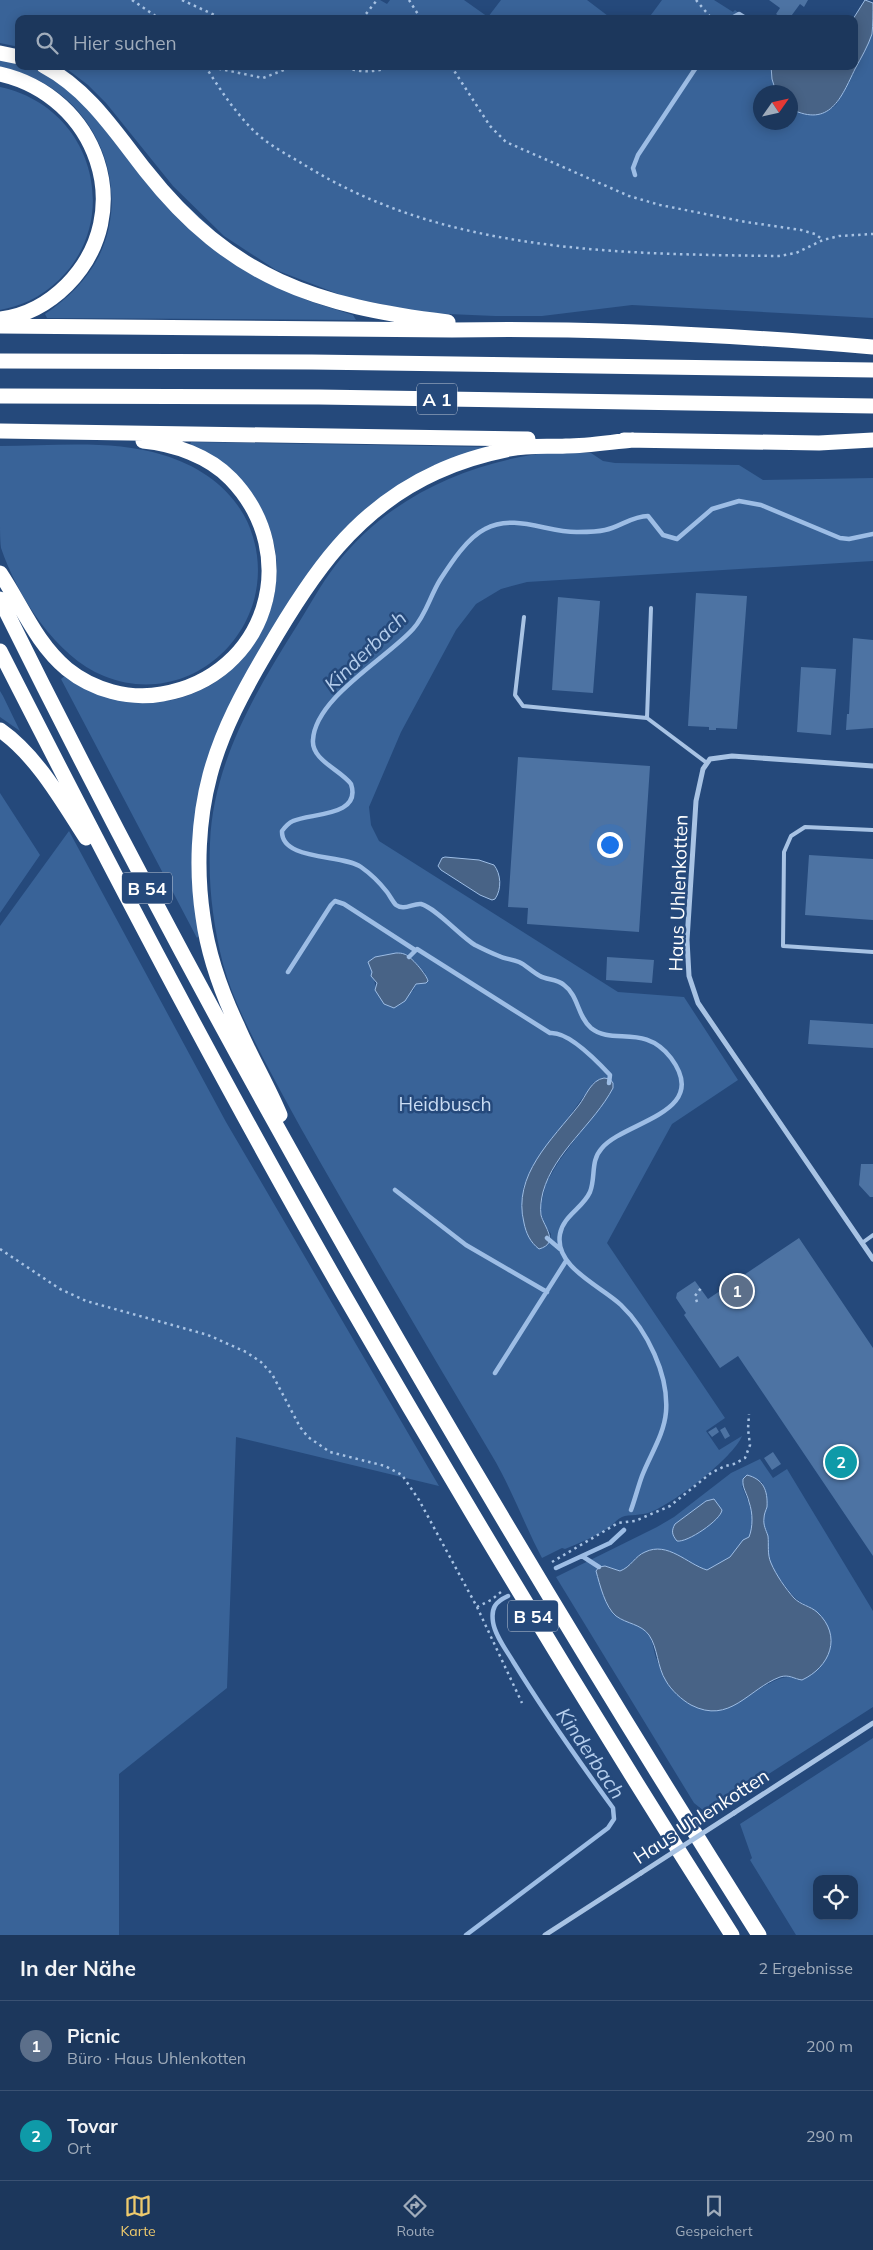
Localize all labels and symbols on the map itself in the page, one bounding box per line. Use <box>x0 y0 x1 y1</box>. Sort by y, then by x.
north arrow <box>753 85 798 130</box>
road number: A 1 <box>417 384 457 414</box>
water label: Kinderbach <box>319 606 411 696</box>
street label: Haus Uhlenkotten <box>663 814 693 972</box>
your location <box>597 832 623 858</box>
road number: B 54 <box>122 872 172 904</box>
park label: Heidbusch <box>398 1092 492 1116</box>
pin: 1 <box>721 1272 753 1310</box>
pin: 2 <box>825 1443 857 1481</box>
road number: B 54 <box>508 1600 558 1632</box>
water label: Kinderbach <box>551 1703 631 1803</box>
street label: Haus Uhlenkotten <box>629 1763 773 1869</box>

